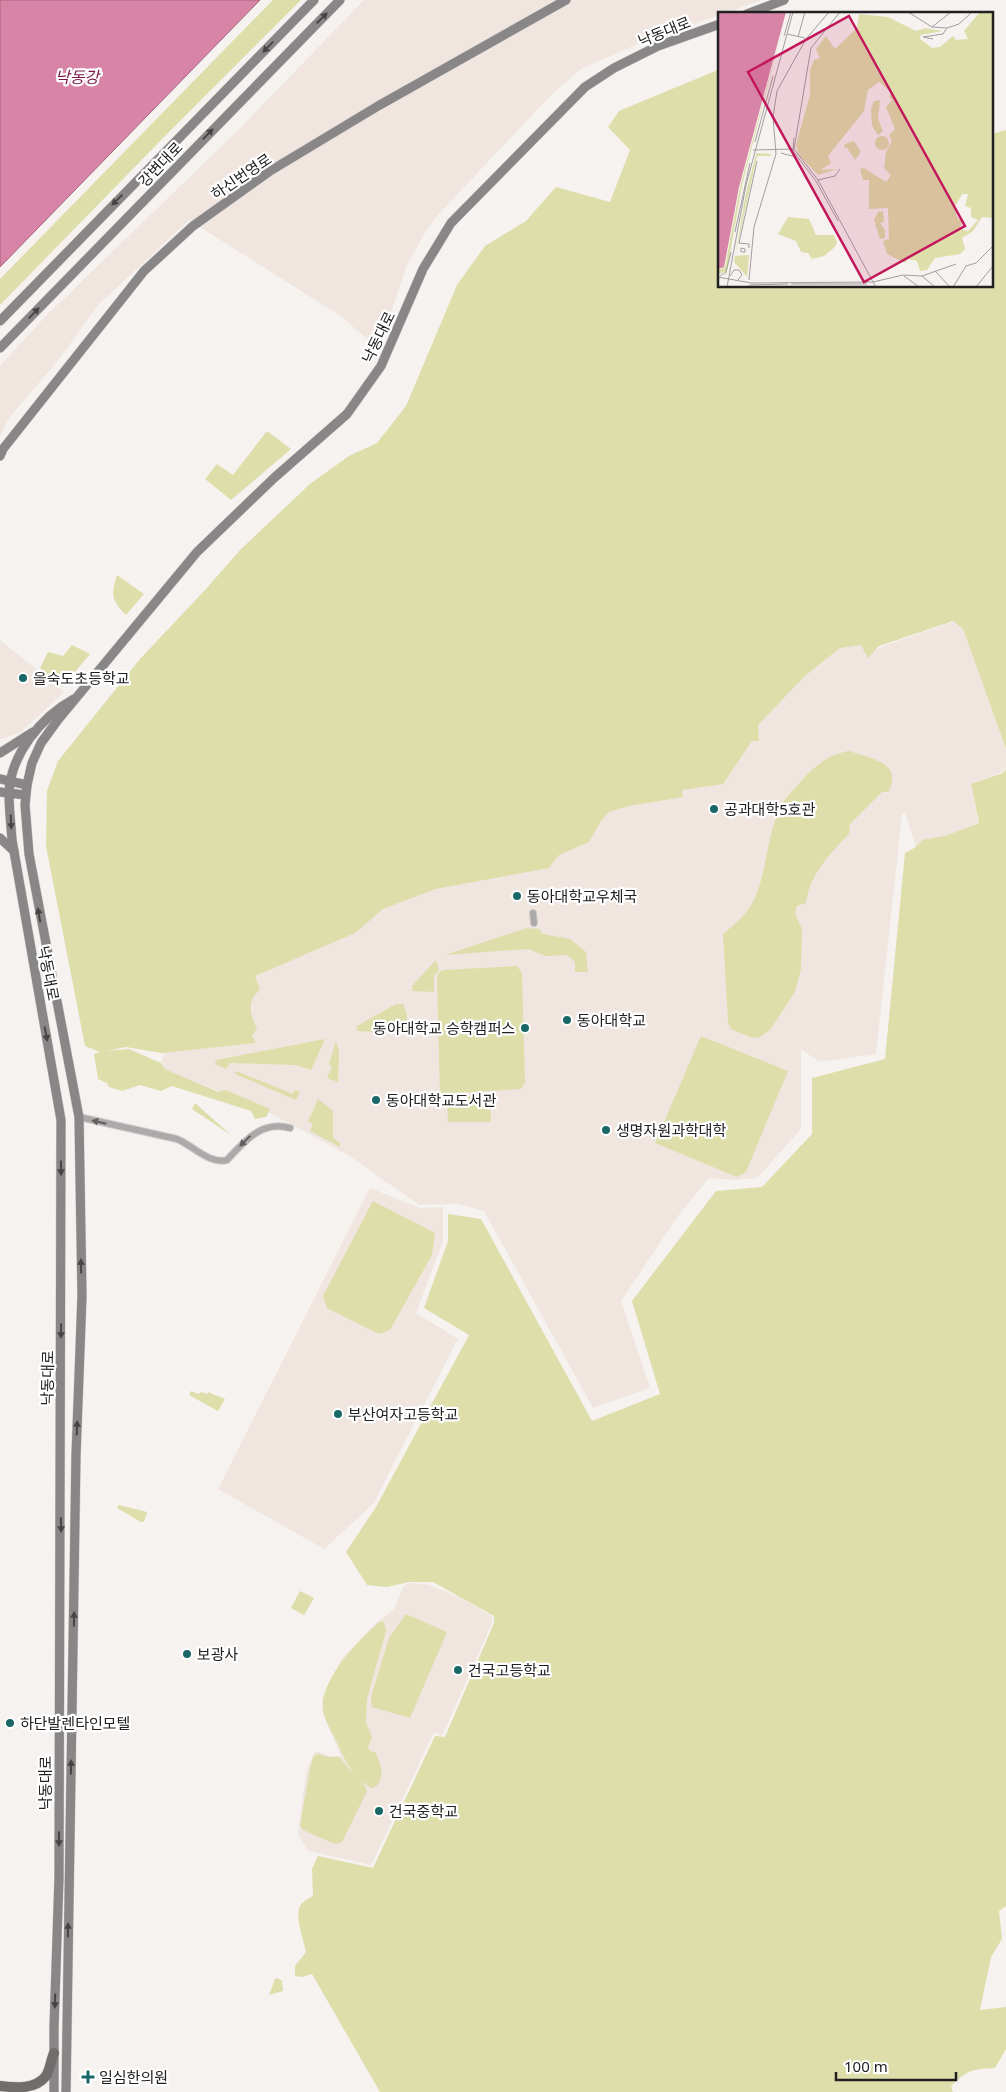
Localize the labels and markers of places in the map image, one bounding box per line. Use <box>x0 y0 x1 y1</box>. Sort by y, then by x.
place label: 을숙도초등학교 <box>33 668 130 688</box>
marker: 을숙도초등학교 <box>17 672 29 684</box>
place label: 공과대학5호관 <box>724 799 816 819</box>
marker: 공과대학5호관 <box>708 803 720 815</box>
place label: 동아대학교우체국 <box>527 886 637 906</box>
marker: 동아대학교우체국 <box>511 890 523 902</box>
place label: 동아대학교 <box>577 1010 646 1030</box>
marker: 동아대학교 <box>561 1014 573 1026</box>
place label: 동아대학교 승학캠퍼스 <box>373 1018 515 1038</box>
marker: 동아대학교 승학캠퍼스 <box>519 1022 531 1034</box>
place label: 동아대학교도서관 <box>386 1090 497 1110</box>
marker: 동아대학교도서관 <box>370 1094 382 1106</box>
place label: 생명자원과학대학 <box>616 1120 727 1140</box>
marker: 생명자원과학대학 <box>600 1124 612 1136</box>
place label: 부산여자고등학교 <box>348 1404 458 1424</box>
marker: 부산여자고등학교 <box>332 1408 344 1420</box>
place label: 보광사 <box>197 1644 239 1664</box>
marker: 보광사 <box>181 1648 193 1660</box>
place label: 건국고등학교 <box>468 1660 551 1680</box>
marker: 건국고등학교 <box>452 1664 464 1676</box>
place label: 하단발렌타인모텔 <box>20 1713 130 1733</box>
marker: 하단발렌타인모텔 <box>4 1717 16 1729</box>
place label: 건국중학교 <box>389 1801 458 1821</box>
marker: 건국중학교 <box>373 1805 385 1817</box>
place label: 일심한의원 <box>99 2067 168 2087</box>
marker: 일심한의원 <box>81 2070 95 2084</box>

